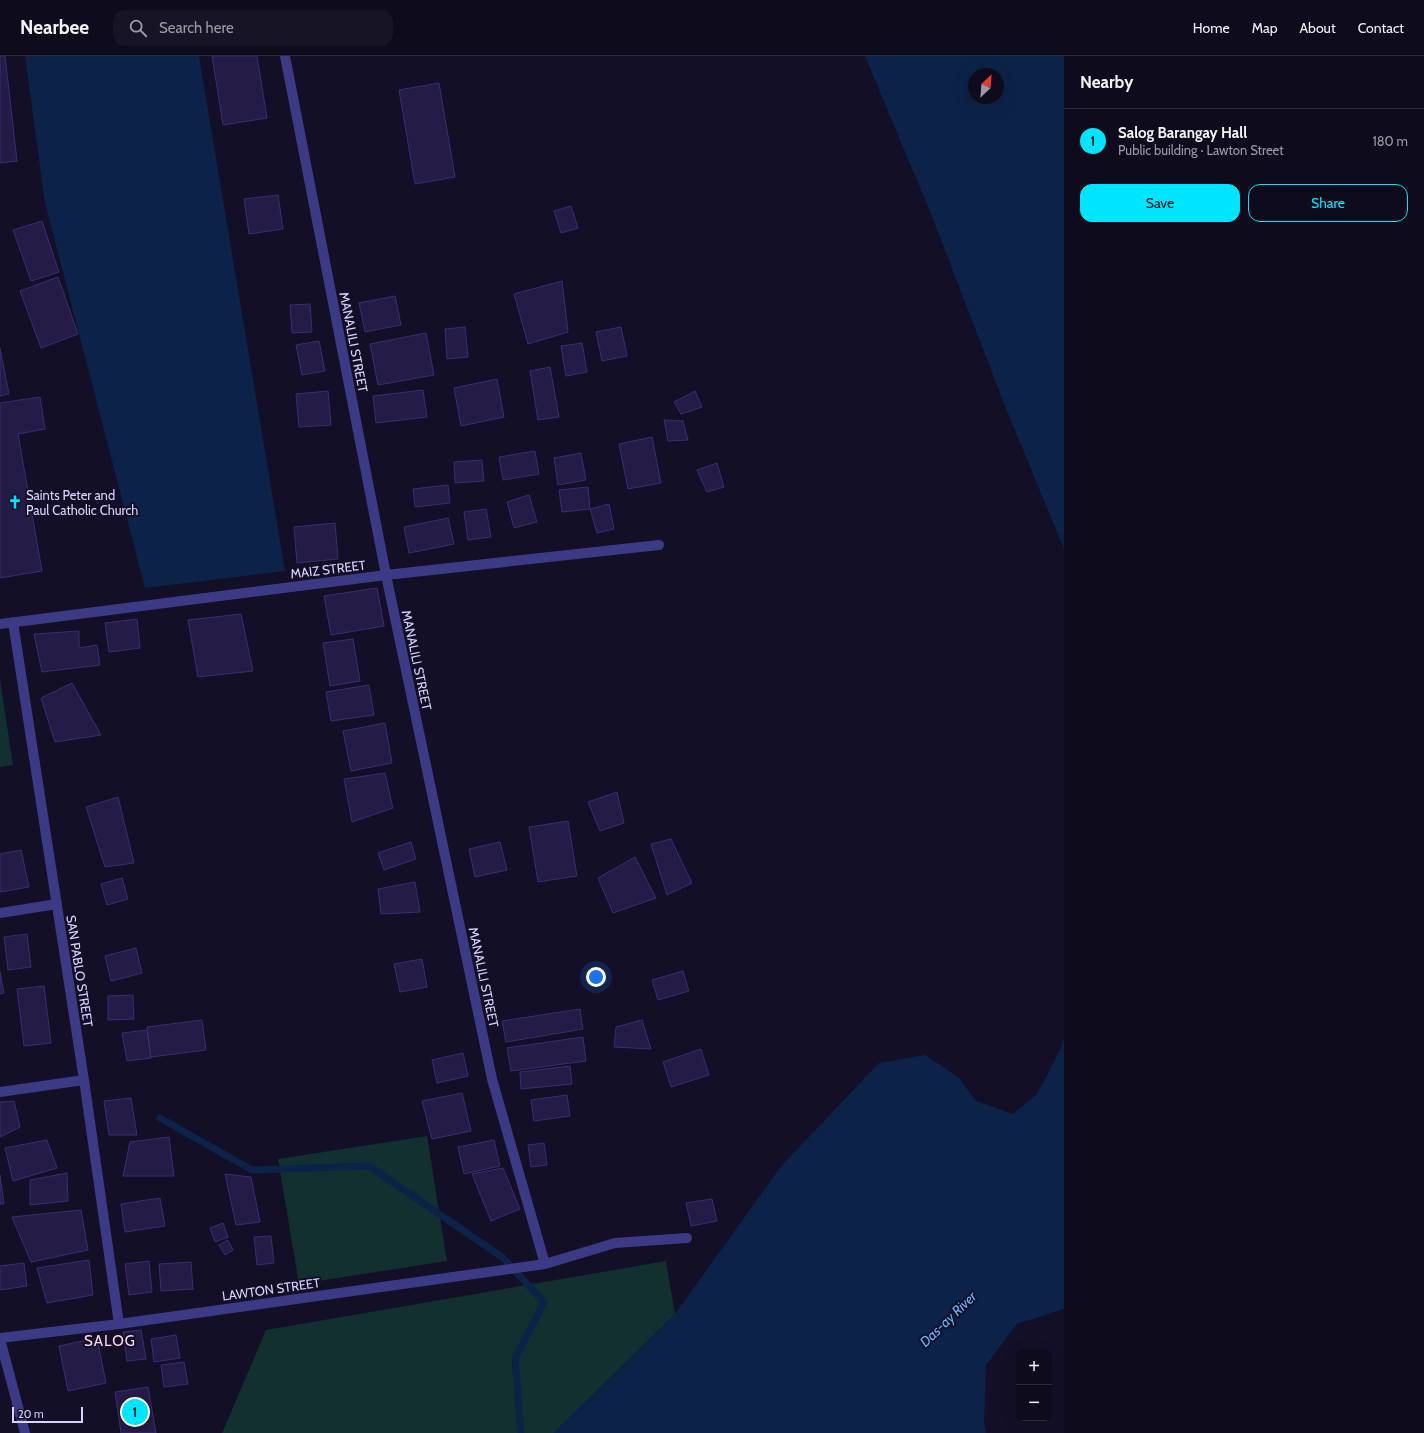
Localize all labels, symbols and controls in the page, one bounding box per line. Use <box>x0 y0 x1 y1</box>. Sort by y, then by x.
search box <box>113 10 393 46</box>
text: Nearbee <box>20 16 89 39</box>
icon: search <box>127 17 149 39</box>
text: Search here <box>159 19 234 37</box>
text: Home <box>1193 19 1230 37</box>
text: Map <box>1252 19 1277 37</box>
text: About <box>1299 19 1336 37</box>
text: Contact <box>1358 19 1404 37</box>
north arrow <box>968 68 1004 104</box>
text: Nearby <box>1080 72 1133 92</box>
text: Salog Barangay Hall <box>1118 124 1247 142</box>
text: 1 <box>1091 133 1095 149</box>
text: 180 m <box>1372 133 1408 149</box>
text: Public building · Lawton Street <box>1118 142 1284 158</box>
button: Save <box>1080 184 1240 222</box>
button: Share <box>1248 184 1408 222</box>
street label: MANALILI STREET <box>336 290 372 394</box>
place label: Saints Peter and Paul Catholic Church <box>26 487 138 518</box>
church icon: Saints Peter and Paul Catholic Church <box>7 494 23 510</box>
street label: MAIZ STREET <box>289 556 367 582</box>
street label: MANALILI STREET <box>399 608 435 712</box>
street label: SAN PABLO STREET <box>63 914 97 1028</box>
street label: MANALILI STREET <box>466 925 502 1029</box>
your location <box>586 967 606 987</box>
street label: LAWTON STREET <box>221 1274 321 1304</box>
water label: Das-ay River <box>916 1287 981 1351</box>
district label: SALOG <box>84 1332 136 1350</box>
map controls <box>1016 1349 1052 1421</box>
button: + <box>1016 1349 1052 1385</box>
button: − <box>1016 1385 1052 1421</box>
pin: 1 <box>122 1397 148 1427</box>
scale bar <box>12 1405 83 1424</box>
text: 20 m <box>18 1407 44 1421</box>

